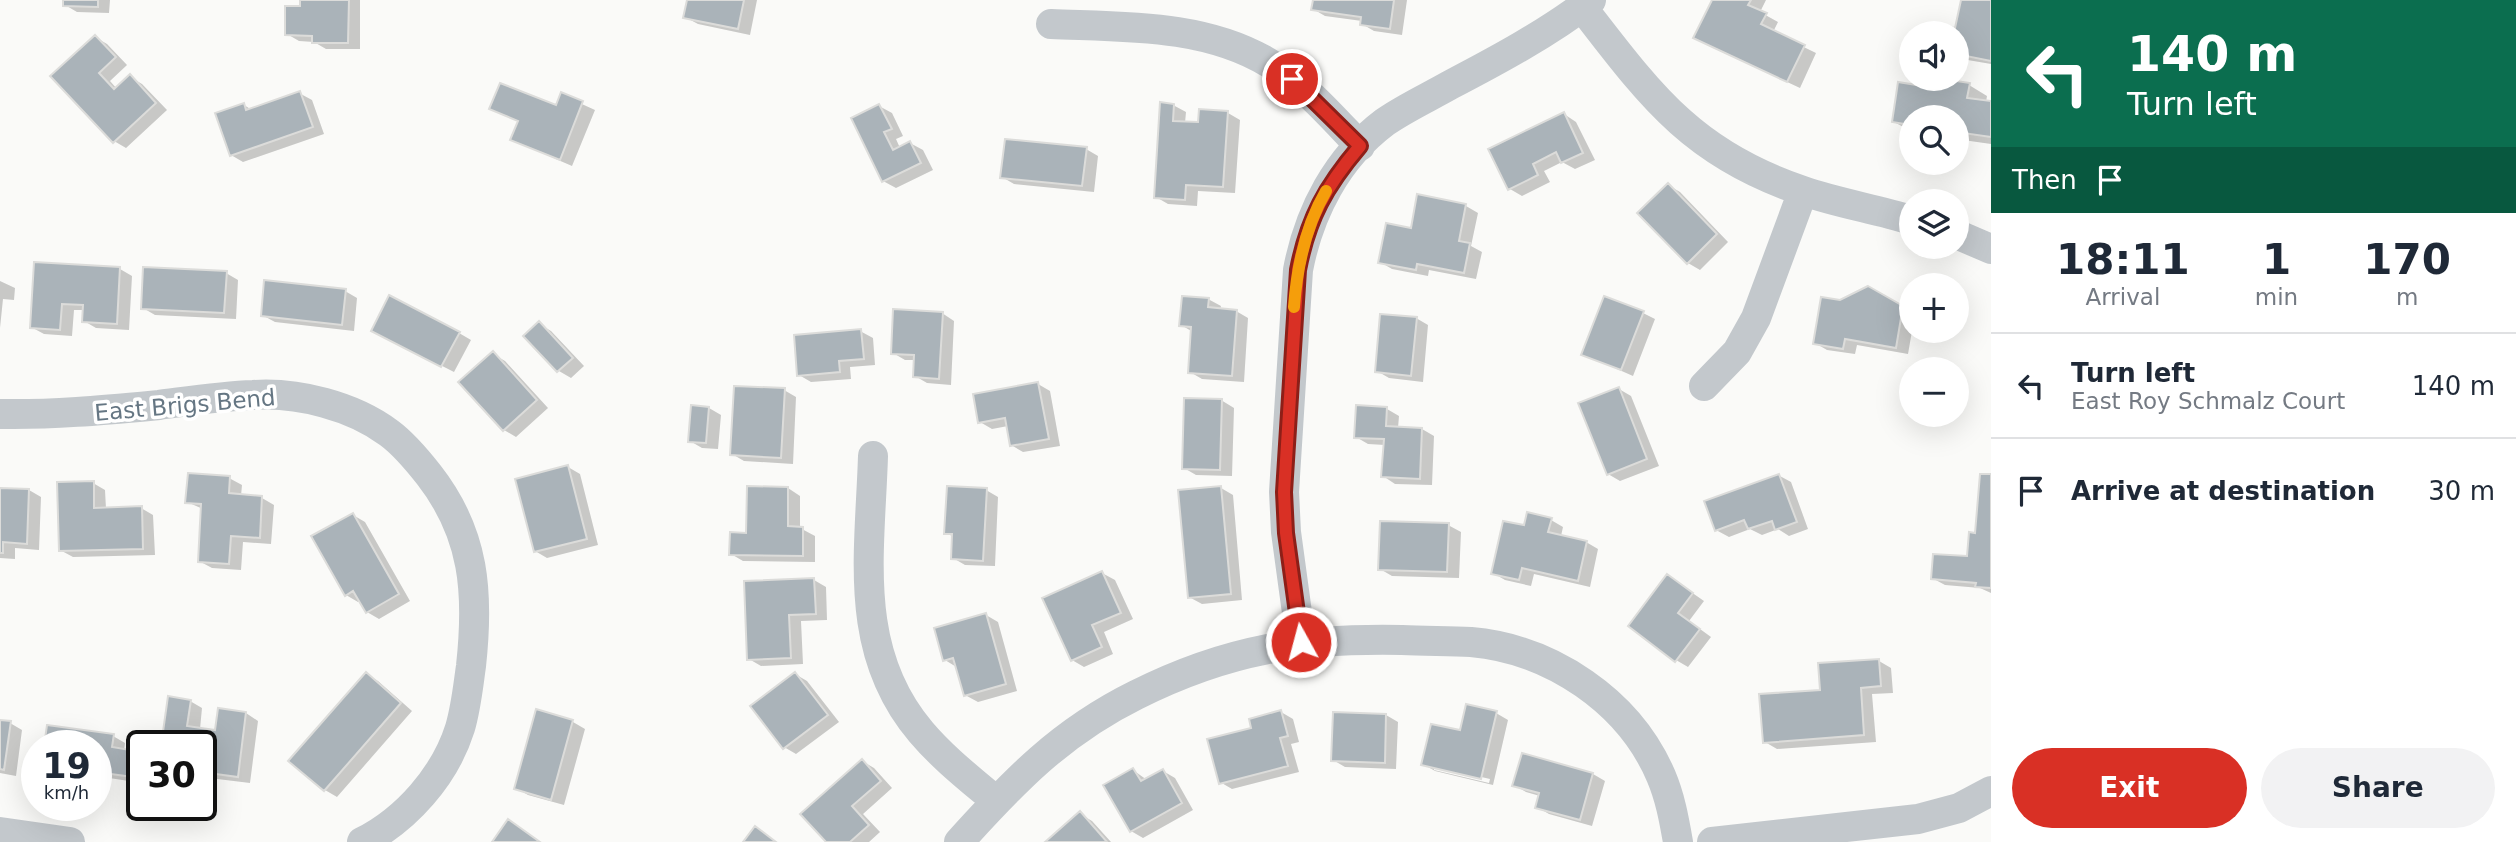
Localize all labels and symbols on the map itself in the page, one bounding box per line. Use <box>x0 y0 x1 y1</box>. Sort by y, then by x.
pin <box>1262 49 1322 109</box>
street label: East Brigs Bend <box>93 384 277 426</box>
position arrow <box>1264 605 1338 679</box>
speed limit sign: 30 <box>126 730 217 821</box>

